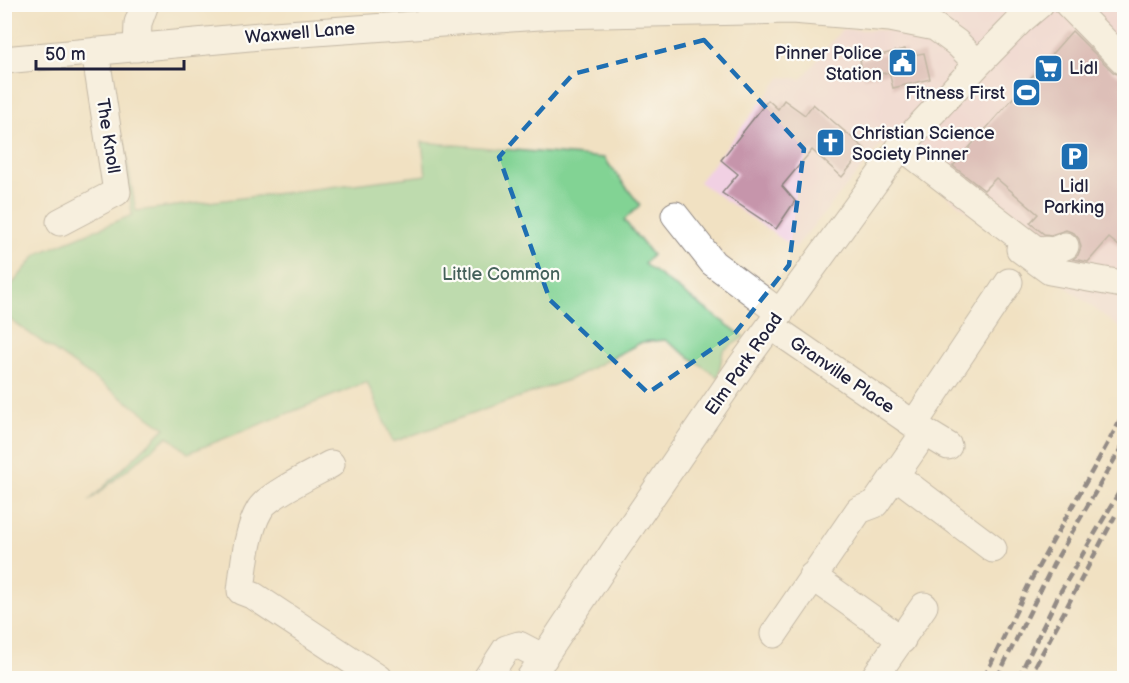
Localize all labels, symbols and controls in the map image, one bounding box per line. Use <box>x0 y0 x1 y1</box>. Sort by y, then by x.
street label: Waxwell Lane <box>244 18 356 48</box>
scale bar <box>36 33 184 71</box>
place label: Pinner Police Station <box>775 43 882 85</box>
text: 50 m <box>45 44 86 65</box>
public building icon: Pinner Police Station <box>887 47 919 79</box>
supermarket icon: Lidl <box>1032 52 1064 84</box>
place label: Lidl <box>1069 58 1098 79</box>
sports icon: Fitness First <box>1010 77 1042 109</box>
place label: Fitness First <box>905 83 1005 104</box>
street label: The Knoll <box>92 97 124 175</box>
place label: Christian Science Society Pinner <box>852 123 995 165</box>
church icon: Christian Science Society Pinner <box>815 127 847 159</box>
parking icon: Lidl Parking <box>1058 141 1090 173</box>
place label: Lidl Parking <box>1044 176 1104 218</box>
park label: Little Common <box>442 264 560 285</box>
street label: Elm Park Road <box>701 309 787 419</box>
street label: Granville Place <box>786 332 899 418</box>

